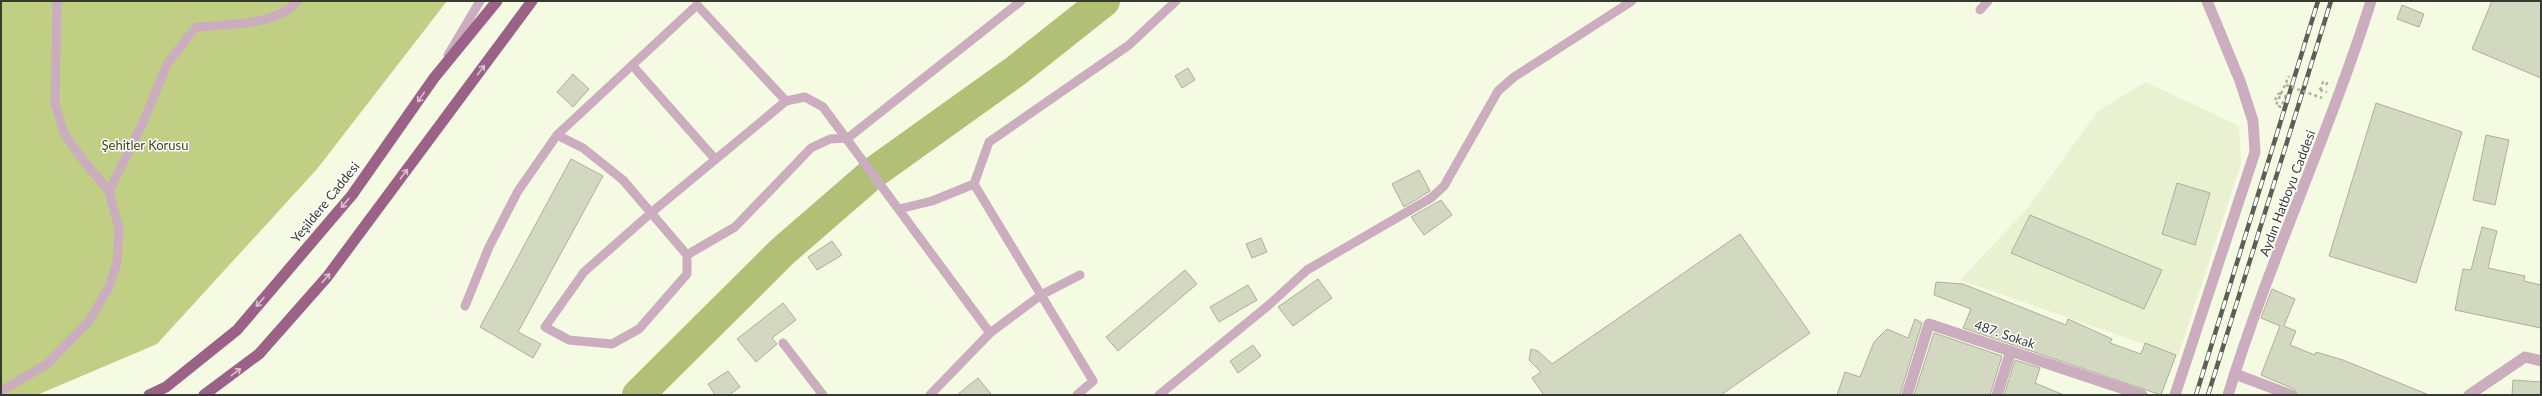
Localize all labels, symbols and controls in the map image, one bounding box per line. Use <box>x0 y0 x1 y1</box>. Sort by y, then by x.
one-way arrow <box>477 65 485 76</box>
one-way arrow <box>417 92 425 103</box>
street label: Aydın Hatboyu Caddesi <box>2256 128 2318 258</box>
park label: Şehitler Korusu <box>102 137 188 153</box>
street label: Yeşildere Caddesi <box>287 158 363 246</box>
one-way arrow <box>400 169 408 180</box>
one-way arrow <box>341 198 350 208</box>
one-way arrow <box>321 273 330 284</box>
one-way arrow <box>256 297 265 307</box>
street label: 487. Sokak <box>1973 316 2038 352</box>
one-way arrow <box>230 367 241 376</box>

